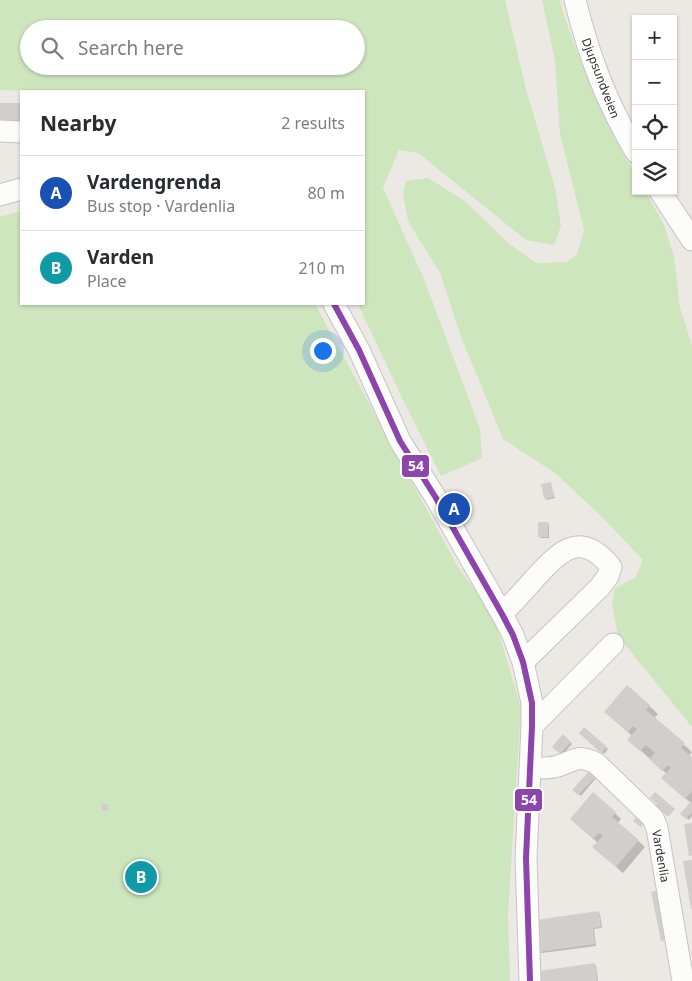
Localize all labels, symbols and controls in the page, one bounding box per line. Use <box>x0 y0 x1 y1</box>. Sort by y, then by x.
map controls <box>632 15 677 195</box>
button: + <box>632 15 677 60</box>
search box <box>20 20 365 75</box>
icon: search <box>38 34 66 62</box>
text: Search here <box>78 35 184 61</box>
street label: Djupsundveien <box>578 35 624 121</box>
button: − <box>632 60 677 105</box>
button: locate <box>632 105 677 150</box>
text: Nearby <box>40 109 116 137</box>
text: 2 results <box>281 112 345 134</box>
button: layers <box>632 150 677 195</box>
text: Vardengrenda <box>87 169 221 195</box>
text: A <box>50 182 62 204</box>
text: 80 m <box>308 182 345 204</box>
text: Bus stop · Vardenlia <box>87 195 235 217</box>
text: Varden <box>87 244 154 270</box>
text: B <box>51 257 61 279</box>
text: 210 m <box>298 257 345 279</box>
text: Place <box>87 270 127 292</box>
your location <box>310 338 336 364</box>
line badge: 54 <box>401 454 430 478</box>
text: 54 <box>408 456 424 475</box>
pin: A <box>438 490 470 528</box>
line badge: 54 <box>514 788 543 812</box>
text: 54 <box>521 790 537 809</box>
street label: Vardenlia <box>648 828 674 884</box>
pin: B <box>125 858 157 896</box>

